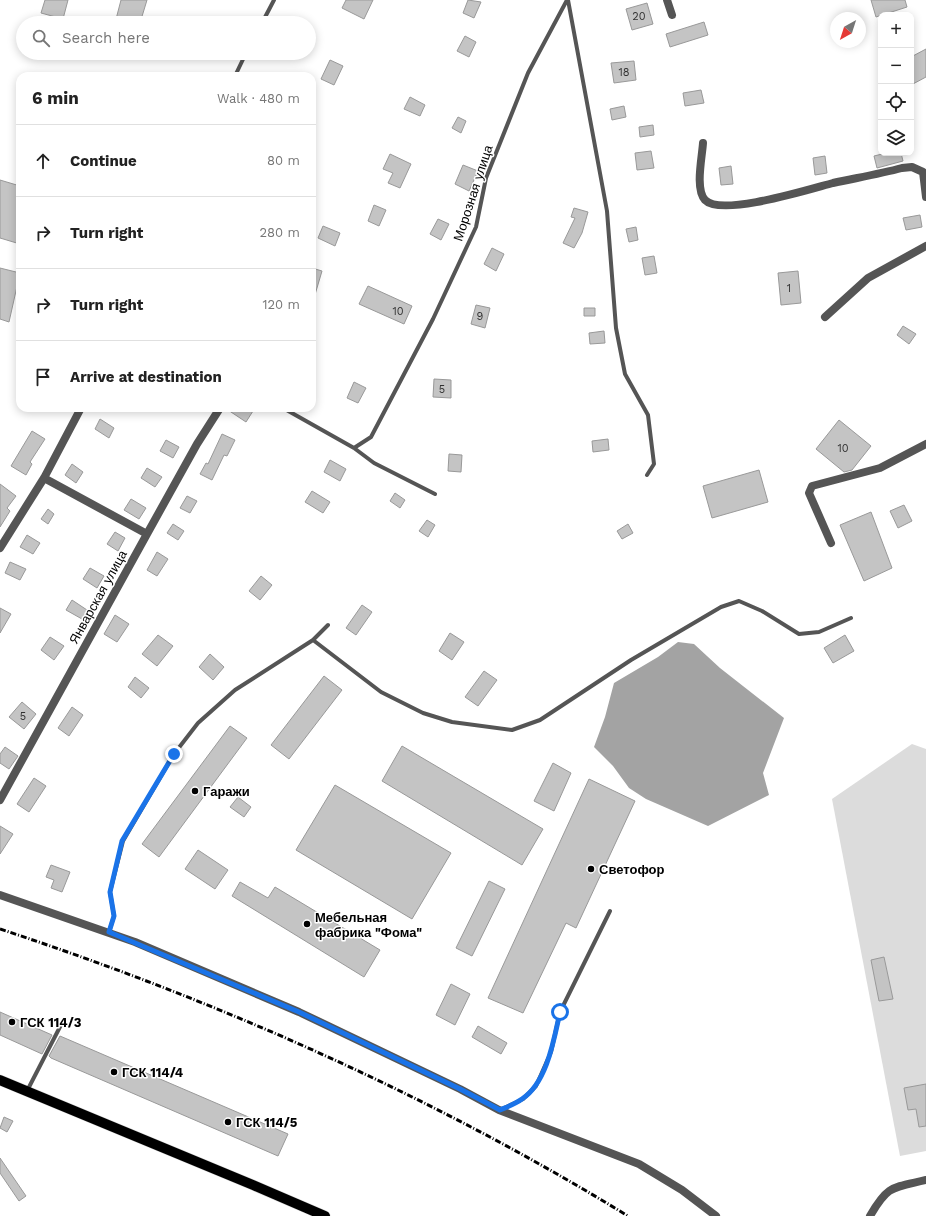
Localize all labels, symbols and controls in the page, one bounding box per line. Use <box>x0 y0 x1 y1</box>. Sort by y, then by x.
house number: 20 <box>632 10 646 23</box>
north arrow <box>830 12 866 48</box>
map controls <box>878 12 914 156</box>
button: + <box>878 12 914 48</box>
search box <box>16 16 316 60</box>
icon: search <box>30 27 52 49</box>
text: Search here <box>62 29 150 47</box>
button: − <box>878 48 914 84</box>
house number: 18 <box>618 66 630 79</box>
button: locate <box>878 84 914 120</box>
text: 6 min <box>32 88 79 108</box>
text: Walk · 480 m <box>217 91 300 106</box>
button: layers <box>878 120 914 156</box>
street label: Морозная улица <box>450 142 496 243</box>
icon: ahead <box>32 150 54 172</box>
text: Continue <box>70 152 137 170</box>
text: 80 m <box>267 153 300 168</box>
icon: right <box>32 222 54 244</box>
text: Turn right <box>70 224 143 242</box>
text: 280 m <box>260 225 300 240</box>
house number: 1 <box>787 282 791 295</box>
icon: right <box>32 294 54 316</box>
text: Turn right <box>70 296 143 314</box>
text: 120 m <box>262 297 300 312</box>
house number: 10 <box>392 305 404 318</box>
house number: 9 <box>477 310 484 323</box>
icon: arrive <box>32 366 54 388</box>
text: Arrive at destination <box>70 368 222 386</box>
house number: 5 <box>439 383 445 396</box>
house number: 10 <box>837 442 849 455</box>
street label: Январская улица <box>66 547 130 646</box>
house number: 5 <box>20 710 26 723</box>
route end <box>165 745 183 763</box>
place label: Гаражи <box>203 784 250 799</box>
marker: Гаражи <box>190 786 200 796</box>
place label: Светофор <box>599 862 665 877</box>
marker: Светофор <box>586 864 596 874</box>
place label: Мебельная фабрика "Фома" <box>315 910 422 940</box>
marker: Мебельная фабрика "Фома" <box>302 919 312 929</box>
route start <box>551 1003 569 1021</box>
place label: ГСК 114/3 <box>20 1015 82 1030</box>
marker: ГСК 114/3 <box>7 1017 17 1027</box>
place label: ГСК 114/4 <box>122 1065 184 1080</box>
marker: ГСК 114/4 <box>109 1067 119 1077</box>
place label: ГСК 114/5 <box>236 1115 298 1130</box>
marker: ГСК 114/5 <box>223 1117 233 1127</box>

